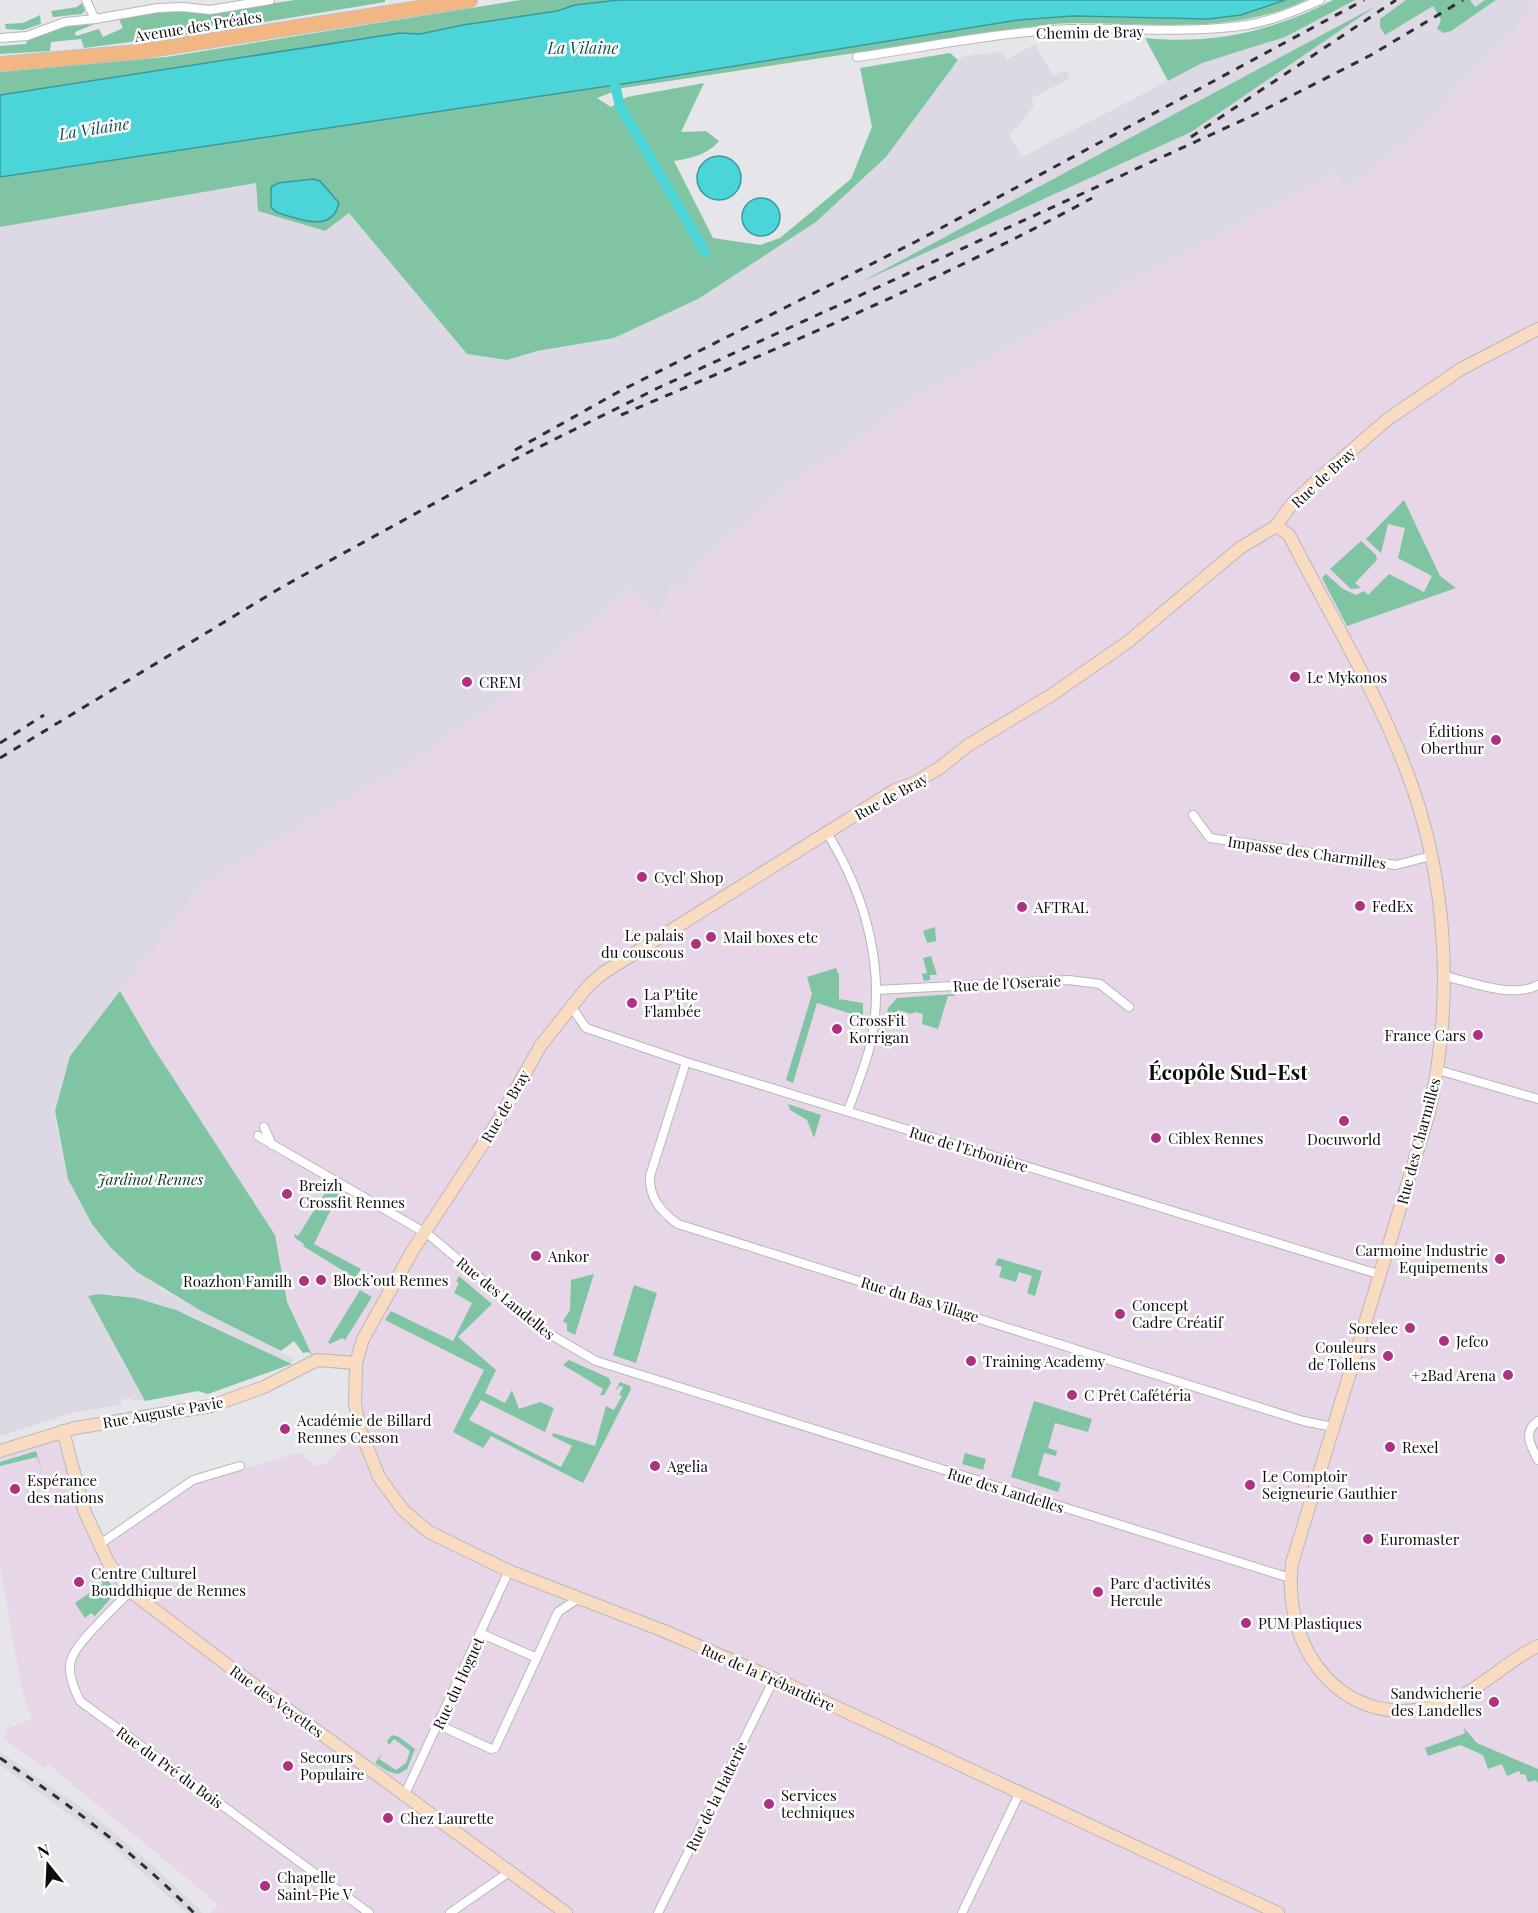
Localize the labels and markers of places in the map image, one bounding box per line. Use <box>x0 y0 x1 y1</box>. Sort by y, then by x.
place label: Le Mykonos <box>1307 667 1387 687</box>
marker: Le Mykonos <box>1288 670 1302 684</box>
place label: CREM <box>479 672 521 692</box>
marker: CREM <box>460 675 474 689</box>
place label: Éditions Oberthur <box>1421 721 1484 758</box>
marker: Éditions Oberthur <box>1489 733 1503 747</box>
place label: Cycl' Shop <box>654 867 724 887</box>
marker: Cycl' Shop <box>635 870 649 884</box>
place label: FedEx <box>1372 896 1414 916</box>
place label: AFTRAL <box>1033 897 1089 917</box>
marker: FedEx <box>1353 899 1367 913</box>
marker: AFTRAL <box>1015 900 1029 914</box>
place label: Le palais du couscous <box>601 925 684 962</box>
place label: Mail boxes etc <box>723 927 818 947</box>
marker: Mail boxes etc <box>704 930 718 944</box>
marker: Le palais du couscous <box>689 937 703 951</box>
place label: La P'tite Flambée <box>644 984 701 1021</box>
marker: La P'tite Flambée <box>625 996 639 1010</box>
place label: CrossFit Korrigan <box>849 1010 909 1047</box>
marker: CrossFit Korrigan <box>830 1022 844 1036</box>
place label: France Cars <box>1385 1025 1466 1045</box>
marker: France Cars <box>1471 1028 1485 1042</box>
marker: Docuworld <box>1337 1114 1351 1128</box>
place label: Ciblex Rennes <box>1168 1128 1263 1148</box>
place label: Docuworld <box>1307 1129 1381 1149</box>
marker: Ciblex Rennes <box>1149 1131 1163 1145</box>
place label: Breizh Crossfit Rennes <box>299 1175 405 1212</box>
marker: Breizh Crossfit Rennes <box>280 1187 294 1201</box>
place label: Carmoine Industrie Equipements <box>1355 1240 1488 1277</box>
place label: Ankor <box>547 1246 589 1266</box>
marker: Ankor <box>529 1249 543 1263</box>
marker: Carmoine Industrie Equipements <box>1493 1252 1507 1266</box>
place label: Block’out Rennes <box>333 1270 449 1290</box>
place label: Roazhon Familh <box>183 1271 292 1291</box>
marker: Block’out Rennes <box>314 1273 328 1287</box>
marker: Roazhon Familh <box>297 1274 311 1288</box>
place label: Concept Cadre Créatif <box>1132 1295 1224 1332</box>
marker: Concept Cadre Créatif <box>1113 1307 1127 1321</box>
place label: Sorelec <box>1349 1318 1398 1338</box>
marker: Sorelec <box>1403 1321 1417 1335</box>
place label: Jefco <box>1455 1331 1488 1351</box>
marker: Jefco <box>1437 1334 1451 1348</box>
place label: Couleurs de Tollens <box>1308 1337 1376 1374</box>
marker: Couleurs de Tollens <box>1381 1349 1395 1363</box>
place label: Training Academy <box>983 1351 1106 1371</box>
marker: Training Academy <box>964 1354 978 1368</box>
place label: +2Bad Arena <box>1411 1365 1497 1385</box>
marker: +2Bad Arena <box>1501 1368 1515 1382</box>
place label: C Prêt Cafétéria <box>1084 1385 1192 1405</box>
marker: C Prêt Cafétéria <box>1065 1388 1079 1402</box>
place label: Académie de Billard Rennes Cesson <box>296 1410 432 1447</box>
marker: Académie de Billard Rennes Cesson <box>278 1422 292 1436</box>
place label: Rexel <box>1402 1437 1439 1457</box>
marker: Rexel <box>1383 1440 1397 1454</box>
place label: Agelia <box>666 1456 708 1476</box>
marker: Agelia <box>648 1459 662 1473</box>
place label: Le Comptoir Seigneurie Gauthier <box>1262 1466 1397 1503</box>
place label: Espérance des nations <box>27 1470 104 1507</box>
marker: Le Comptoir Seigneurie Gauthier <box>1243 1478 1257 1492</box>
marker: Espérance des nations <box>8 1482 22 1496</box>
place label: Euromaster <box>1380 1529 1460 1549</box>
marker: Euromaster <box>1361 1532 1375 1546</box>
place label: Centre Culturel Bouddhique de Rennes <box>91 1563 246 1600</box>
place label: Parc d'activités Hercule <box>1110 1573 1211 1610</box>
marker: Centre Culturel Bouddhique de Rennes <box>72 1575 86 1589</box>
marker: Parc d'activités Hercule <box>1091 1585 1105 1599</box>
place label: PUM Plastiques <box>1258 1613 1362 1633</box>
marker: PUM Plastiques <box>1239 1616 1253 1630</box>
place label: Sandwicherie des Landelles <box>1390 1683 1482 1720</box>
marker: Sandwicherie des Landelles <box>1487 1695 1501 1709</box>
place label: Secours Populaire <box>300 1747 364 1784</box>
marker: Secours Populaire <box>281 1759 295 1773</box>
place label: Services techniques <box>781 1785 855 1822</box>
marker: Services techniques <box>762 1797 776 1811</box>
place label: Chez Laurette <box>400 1808 494 1828</box>
marker: Chez Laurette <box>381 1811 395 1825</box>
place label: Chapelle Saint-Pie V <box>277 1867 353 1904</box>
marker: Chapelle Saint-Pie V <box>258 1879 272 1893</box>

